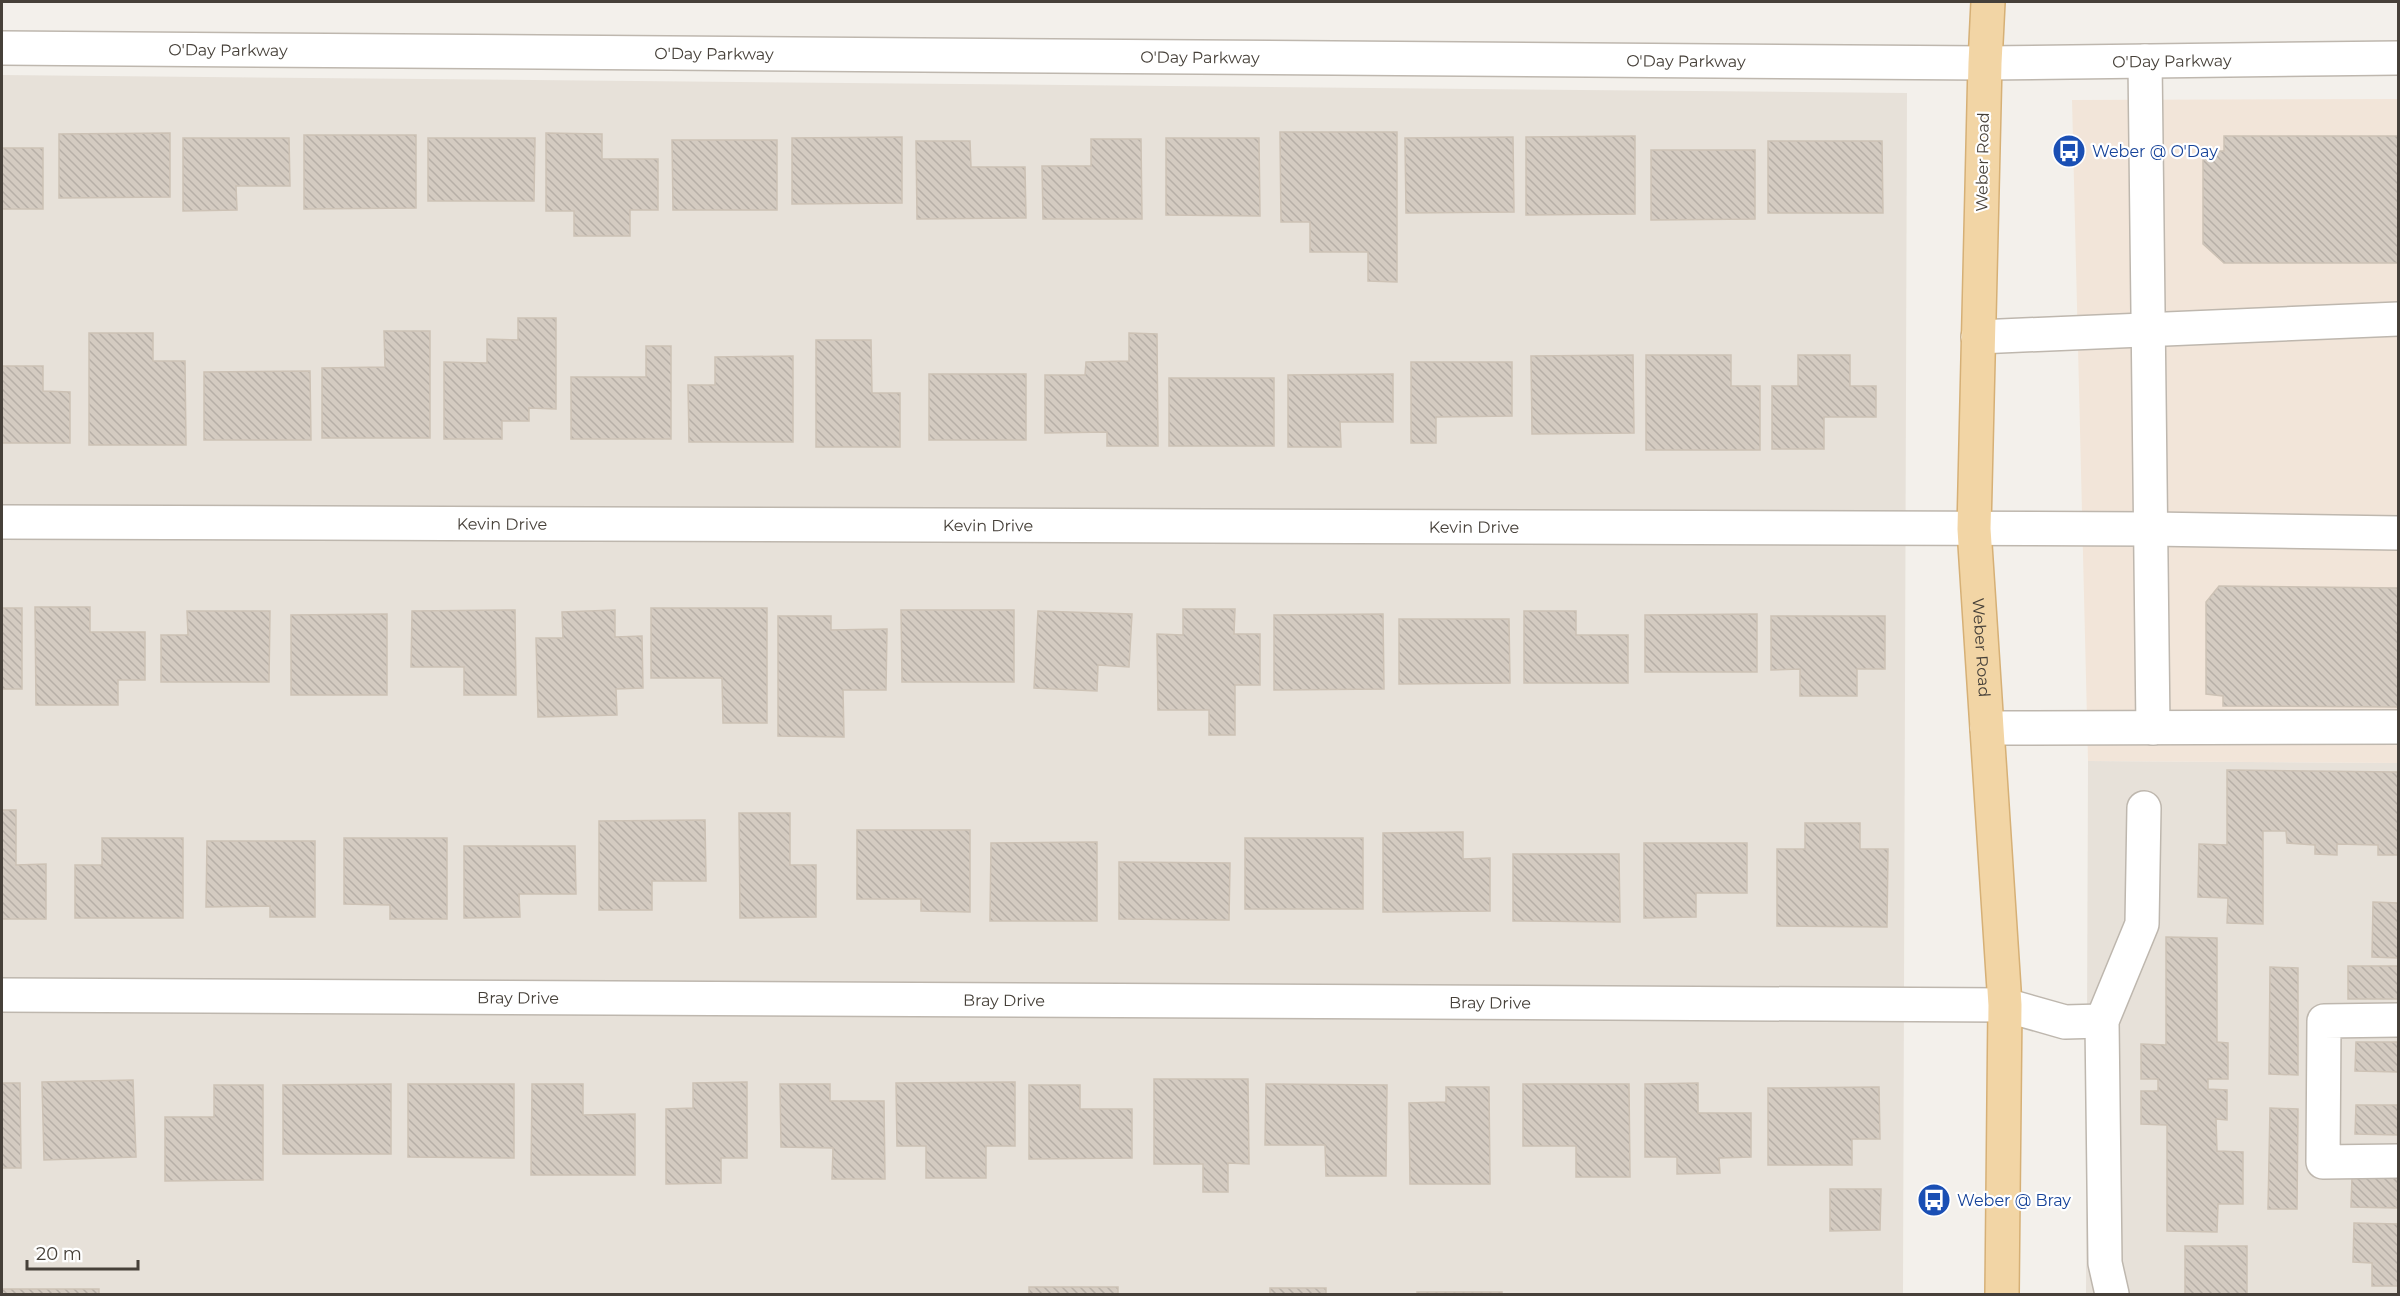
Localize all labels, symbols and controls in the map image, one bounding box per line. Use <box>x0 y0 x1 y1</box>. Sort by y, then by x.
street label: O'Day Parkway <box>168 40 288 60</box>
street label: O'Day Parkway <box>654 44 774 64</box>
street label: O'Day Parkway <box>1140 48 1260 68</box>
street label: O'Day Parkway <box>1626 51 1746 71</box>
street label: O'Day Parkway <box>2112 51 2232 71</box>
street label: Weber Road <box>1972 112 1993 212</box>
bus stop icon: Weber @ O'Day <box>2051 133 2087 169</box>
place label: Weber @ O'Day <box>2092 142 2218 161</box>
street label: Kevin Drive <box>457 514 547 534</box>
street label: Kevin Drive <box>943 516 1033 535</box>
street label: Kevin Drive <box>1429 518 1519 537</box>
street label: Weber Road <box>1969 597 1994 698</box>
street label: Bray Drive <box>477 988 559 1008</box>
street label: Bray Drive <box>963 991 1045 1010</box>
street label: Bray Drive <box>1449 993 1531 1013</box>
bus stop icon: Weber @ Bray <box>1916 1182 1952 1218</box>
place label: Weber @ Bray <box>1957 1191 2071 1210</box>
scale bar <box>27 1233 138 1271</box>
text: 20 m <box>36 1243 82 1265</box>

